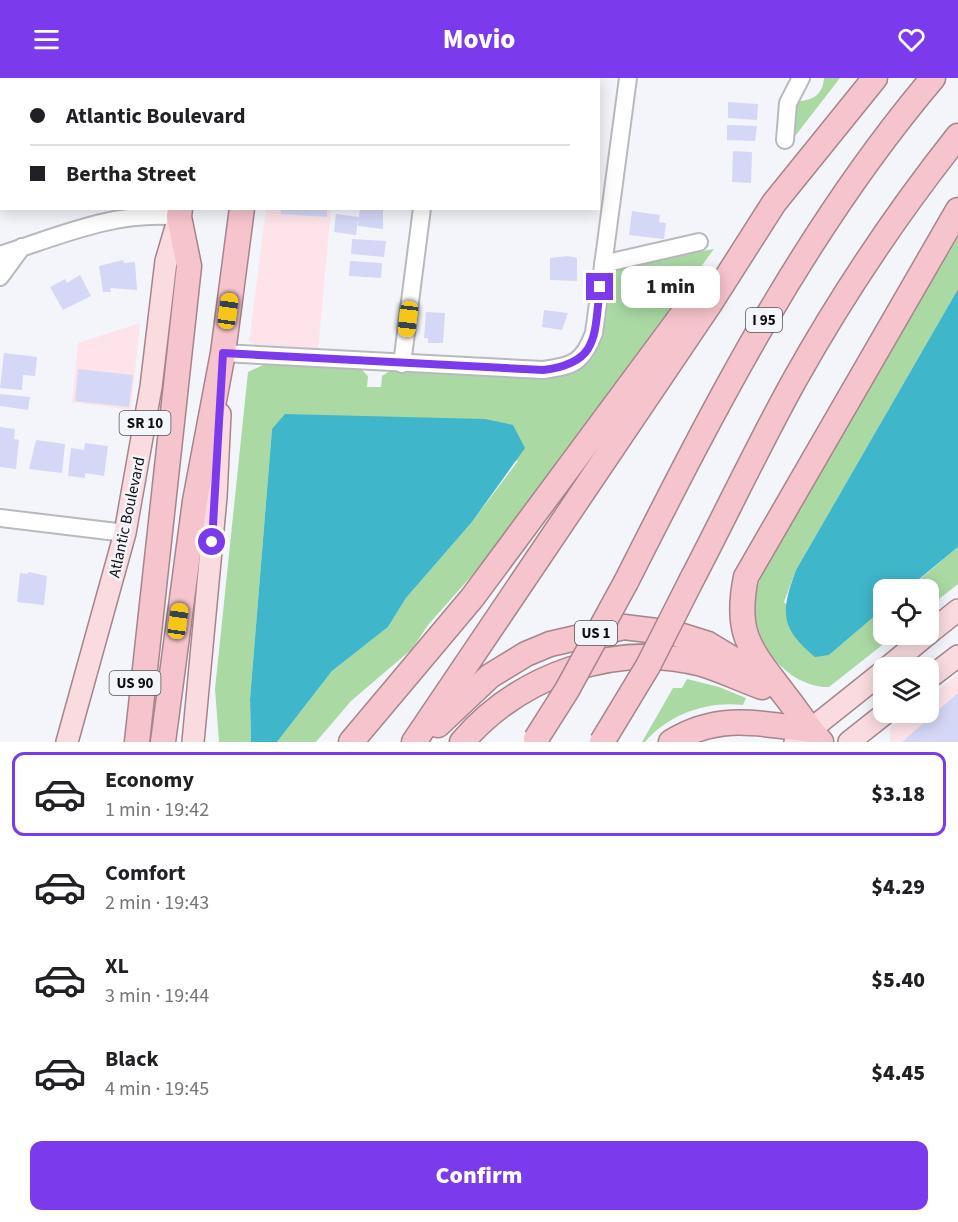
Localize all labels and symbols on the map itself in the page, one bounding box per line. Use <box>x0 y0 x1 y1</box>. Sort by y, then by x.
callout: 1 min <box>621 266 720 308</box>
route end <box>586 273 613 300</box>
car <box>217 292 239 330</box>
car <box>397 300 419 338</box>
road number: I 95 <box>746 308 782 332</box>
road number: SR 10 <box>120 411 170 435</box>
street label: Atlantic Boulevard <box>103 455 151 580</box>
route start <box>198 528 225 555</box>
car <box>167 602 189 640</box>
road number: US 1 <box>575 621 617 645</box>
road number: US 90 <box>110 671 160 695</box>

